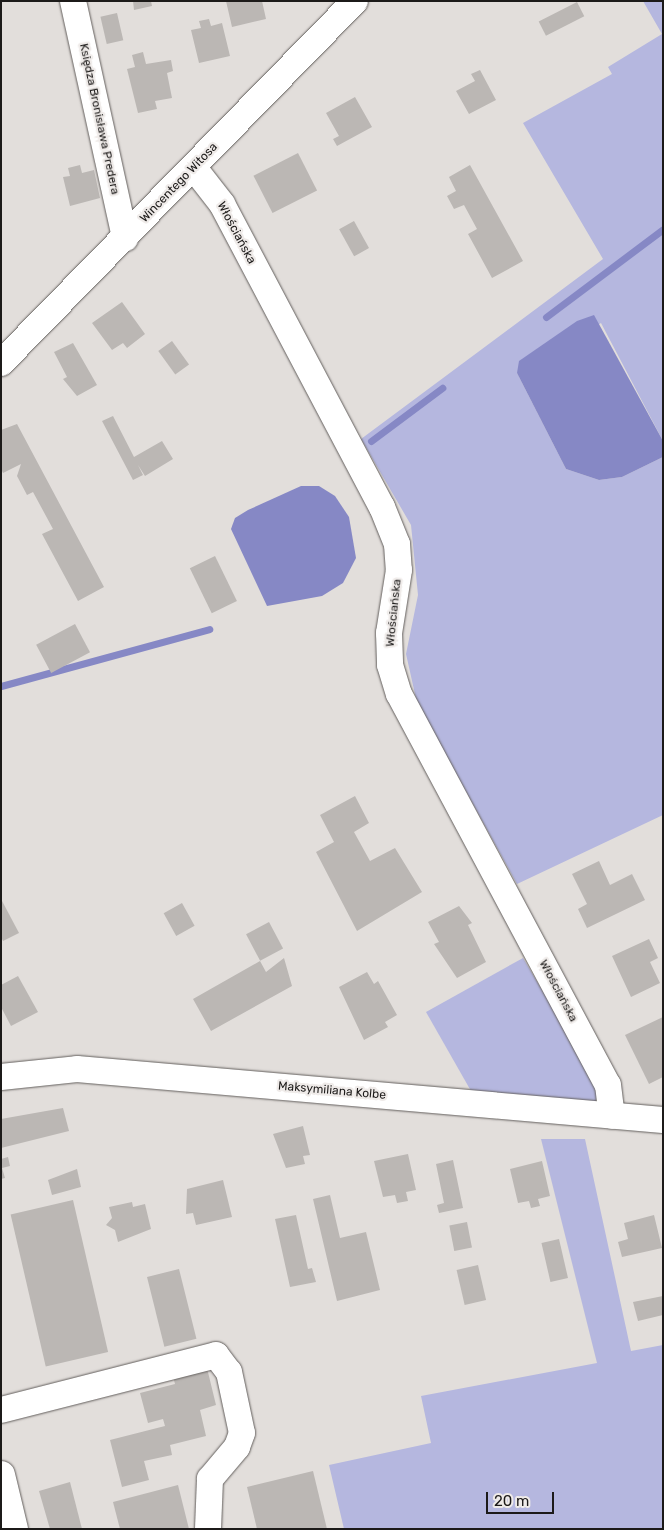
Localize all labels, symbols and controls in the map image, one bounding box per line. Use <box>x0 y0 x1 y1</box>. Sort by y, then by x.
street label: Księdza Bronisława Predera <box>76 42 122 196</box>
street label: Wincentego Witosa <box>137 140 221 226</box>
street label: Włościańska <box>214 200 258 266</box>
street label: Włościańska <box>383 578 405 648</box>
street label: Włościańska <box>536 958 580 1024</box>
street label: Maksymiliana Kolbe <box>278 1079 386 1103</box>
scale bar <box>489 1482 556 1514</box>
text: 20 m <box>494 1492 529 1510</box>

